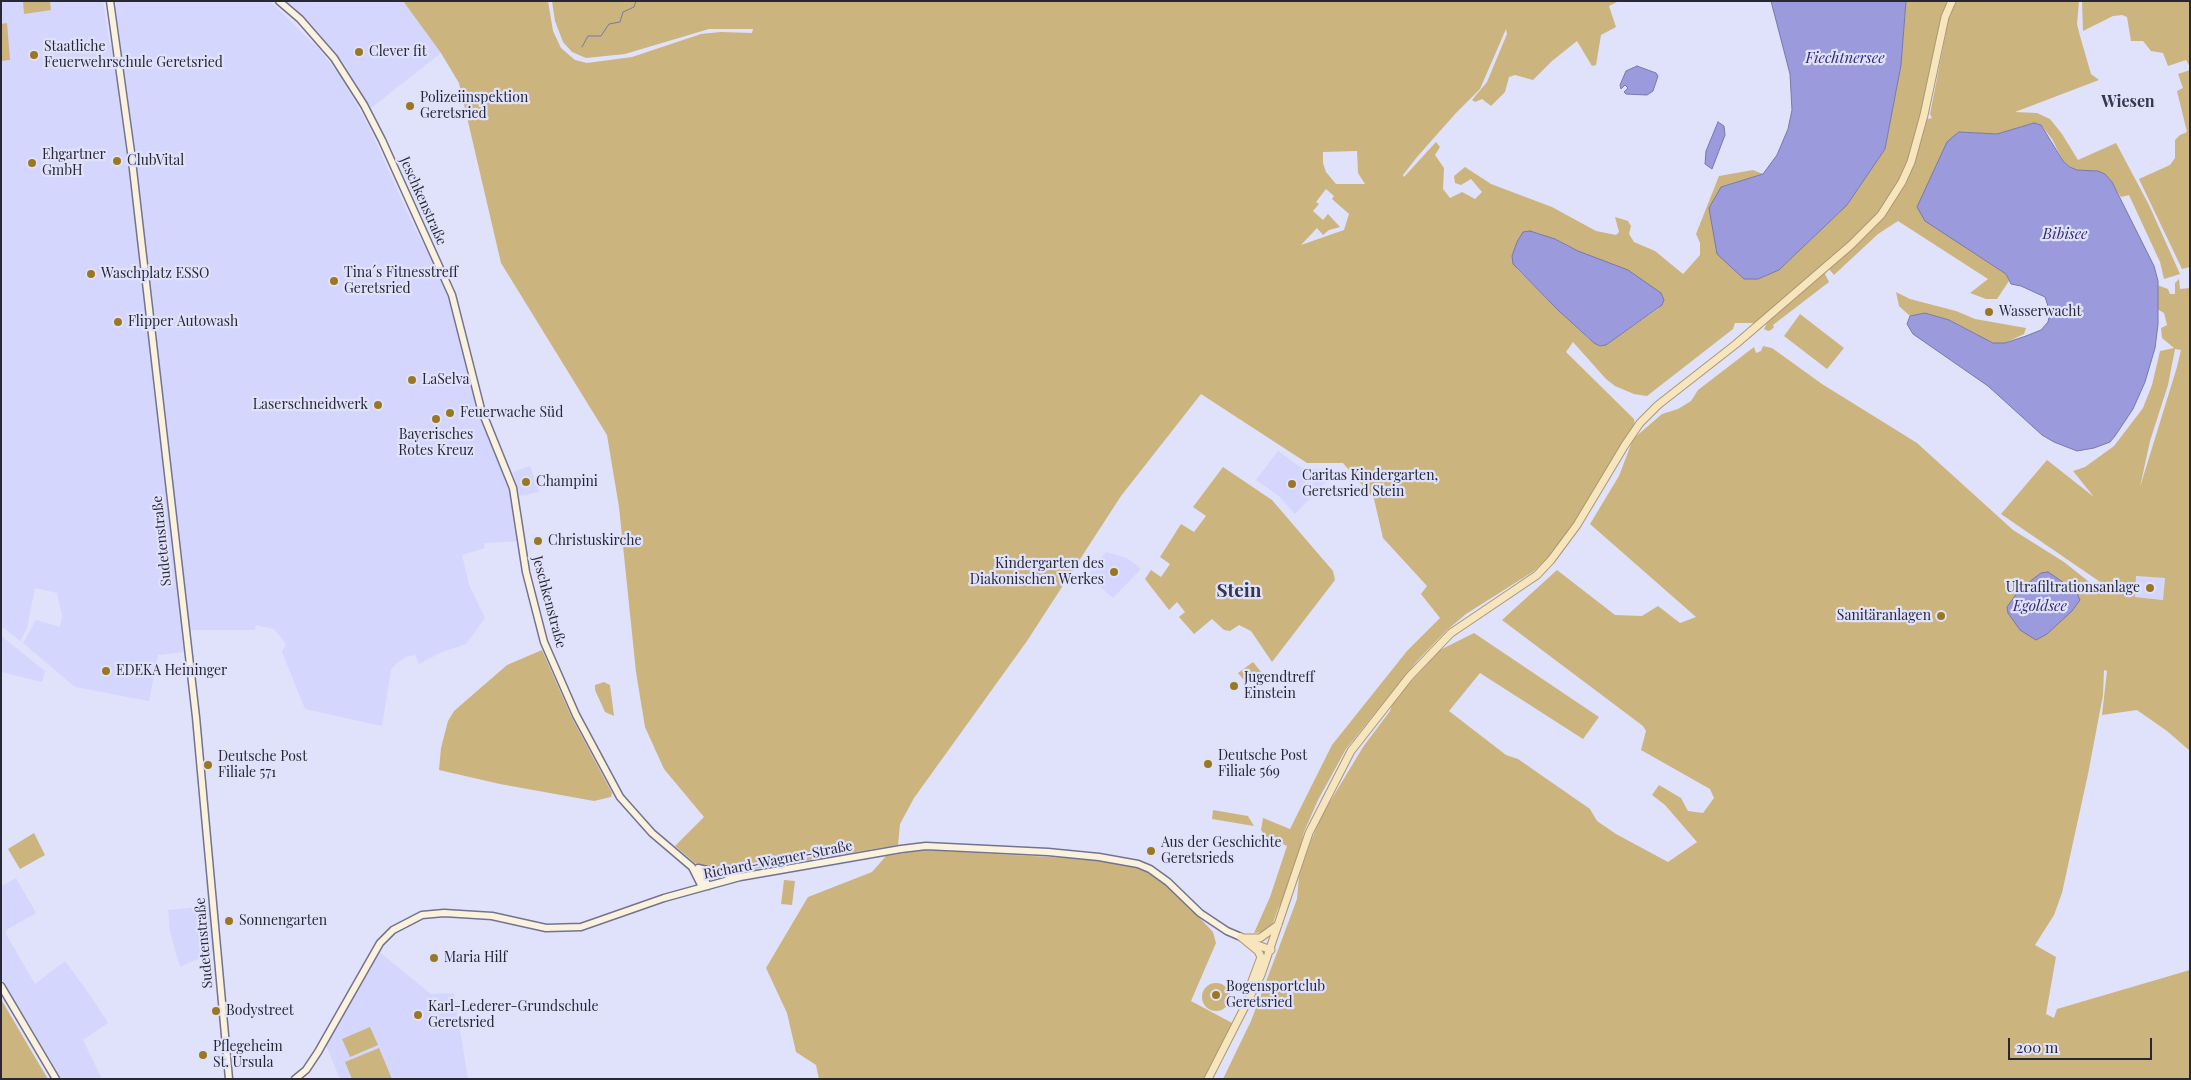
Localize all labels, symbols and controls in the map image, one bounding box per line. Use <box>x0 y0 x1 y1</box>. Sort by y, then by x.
place label: Staatliche Feuerwehrschule Geretsried <box>44 39 223 72</box>
place label: Clever fit <box>369 44 427 60</box>
marker: Clever fit <box>353 46 365 58</box>
marker: Staatliche Feuerwehrschule Geretsried <box>28 49 40 61</box>
water label: Fiechtnersee <box>1805 49 1885 67</box>
place label: Polizeiinspektion Geretsried <box>420 90 528 122</box>
district label: Wiesen <box>2101 92 2155 112</box>
marker: Polizeiinspektion Geretsried <box>404 100 416 112</box>
place label: Ehgartner GmbH <box>42 147 106 180</box>
place label: ClubVital <box>127 153 184 169</box>
street label: Jeschkenstraße <box>396 154 450 248</box>
marker: ClubVital <box>111 155 123 167</box>
marker: Ehgartner GmbH <box>26 157 38 169</box>
water label: Bibisee <box>2042 225 2088 243</box>
place label: Tina´s Fitnesstreff Geretsried <box>344 265 458 298</box>
place label: Waschplatz ESSO <box>101 266 209 282</box>
marker: Waschplatz ESSO <box>85 268 97 280</box>
marker: Tina´s Fitnesstreff Geretsried <box>328 275 340 287</box>
place label: Wasserwacht <box>1999 304 2081 320</box>
marker: Wasserwacht <box>1983 306 1995 318</box>
place label: Flipper Autowash <box>128 314 238 330</box>
marker: Flipper Autowash <box>112 316 124 328</box>
place label: LaSelva <box>422 372 470 388</box>
marker: LaSelva <box>406 374 418 386</box>
place label: Laserschneidwerk <box>253 397 368 413</box>
marker: Laserschneidwerk <box>372 399 384 411</box>
place label: Feuerwache Süd <box>460 405 563 421</box>
marker: Feuerwache Süd <box>444 407 456 419</box>
marker: Bayerisches Rotes Kreuz <box>430 413 442 425</box>
place label: Bayerisches Rotes Kreuz <box>398 427 474 460</box>
place label: Caritas Kindergarten, Geretsried Stein <box>1302 468 1438 501</box>
place label: Champini <box>536 474 598 490</box>
marker: Champini <box>520 476 532 488</box>
marker: Caritas Kindergarten, Geretsried Stein <box>1286 478 1298 490</box>
street label: Sudetenstraße <box>149 495 175 587</box>
place label: Christuskirche <box>548 533 642 549</box>
marker: Christuskirche <box>532 535 544 547</box>
street label: Jeschkenstraße <box>529 554 569 650</box>
place label: Kindergarten des Diakonischen Werkes <box>970 556 1104 588</box>
marker: Kindergarten des Diakonischen Werkes <box>1108 566 1120 578</box>
district label: Stein <box>1217 580 1261 602</box>
place label: Ultrafiltrationsanlage <box>2006 580 2140 596</box>
marker: Ultrafiltrationsanlage <box>2144 582 2156 594</box>
water label: Egoldsee <box>2013 597 2067 615</box>
place label: Sanitäranlagen <box>1837 608 1931 624</box>
marker: Sanitäranlagen <box>1935 610 1947 622</box>
place label: EDEKA Heininger <box>116 663 227 679</box>
marker: EDEKA Heininger <box>100 665 112 677</box>
place label: Jugendtreff Einstein <box>1244 670 1314 702</box>
marker: Jugendtreff Einstein <box>1228 680 1240 692</box>
place label: Deutsche Post Filiale 569 <box>1218 748 1307 780</box>
place label: Deutsche Post Filiale 571 <box>218 749 307 782</box>
marker: Deutsche Post Filiale 569 <box>1202 758 1214 770</box>
marker: Deutsche Post Filiale 571 <box>202 759 214 771</box>
place label: Aus der Geschichte Geretsrieds <box>1161 835 1282 868</box>
street label: Richard-Wagner-Straße <box>702 837 854 883</box>
marker: Aus der Geschichte Geretsrieds <box>1145 845 1157 857</box>
street label: Sudetenstraße <box>192 897 216 989</box>
place label: Sonnengarten <box>239 913 327 929</box>
marker: Sonnengarten <box>223 915 235 927</box>
place label: Maria Hilf <box>444 950 507 966</box>
marker: Maria Hilf <box>428 952 440 964</box>
place label: Bogensportclub Geretsried <box>1226 979 1325 1012</box>
marker: Bogensportclub Geretsried <box>1210 989 1222 1001</box>
place label: Karl-Lederer-Grundschule Geretsried <box>428 999 599 1032</box>
place label: Bodystreet <box>226 1003 294 1019</box>
marker: Bodystreet <box>210 1005 222 1017</box>
marker: Karl-Lederer-Grundschule Geretsried <box>412 1009 424 1021</box>
scale bar <box>2011 1028 2155 1060</box>
text: 200 m <box>2016 1037 2058 1057</box>
place label: Pflegeheim St. Ursula <box>213 1039 283 1072</box>
marker: Pflegeheim St. Ursula <box>197 1049 209 1061</box>

